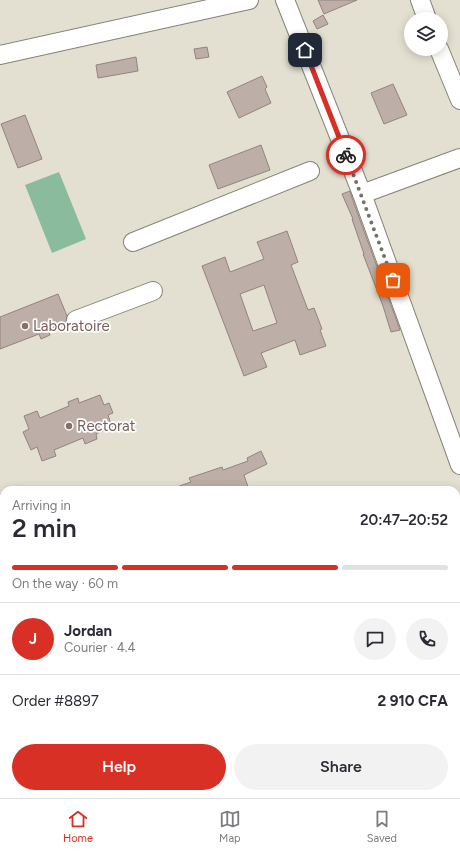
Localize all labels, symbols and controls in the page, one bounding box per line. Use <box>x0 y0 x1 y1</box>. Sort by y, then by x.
map controls <box>404 12 448 56</box>
button: layers <box>404 12 448 56</box>
pin <box>288 33 322 67</box>
icon: home <box>294 39 316 61</box>
courier <box>326 135 366 175</box>
icon: bike <box>335 144 357 166</box>
pin <box>376 263 410 297</box>
icon: bag <box>382 269 404 291</box>
place label: Laboratoire <box>33 317 110 335</box>
marker: Laboratoire <box>20 321 30 331</box>
place label: Rectorat <box>77 417 136 435</box>
marker: Rectorat <box>64 421 74 431</box>
text: Arriving in <box>12 498 71 513</box>
text: 20:47–20:52 <box>360 511 448 529</box>
text: 2 min <box>12 512 77 544</box>
text: On the way · 60 m <box>12 576 118 591</box>
button: chat <box>354 618 396 660</box>
button: phone <box>406 618 448 660</box>
text: Jordan <box>64 622 112 640</box>
text: J <box>29 630 37 648</box>
text: Courier · 4.4 <box>64 640 136 655</box>
text: Order #8897 <box>12 692 99 710</box>
text: 2 910 CFA <box>378 692 448 710</box>
button: Help <box>12 744 226 790</box>
button: Share <box>234 744 448 790</box>
tab: Home <box>63 808 93 845</box>
tab: Map <box>219 808 241 845</box>
tab: Saved <box>367 808 397 845</box>

